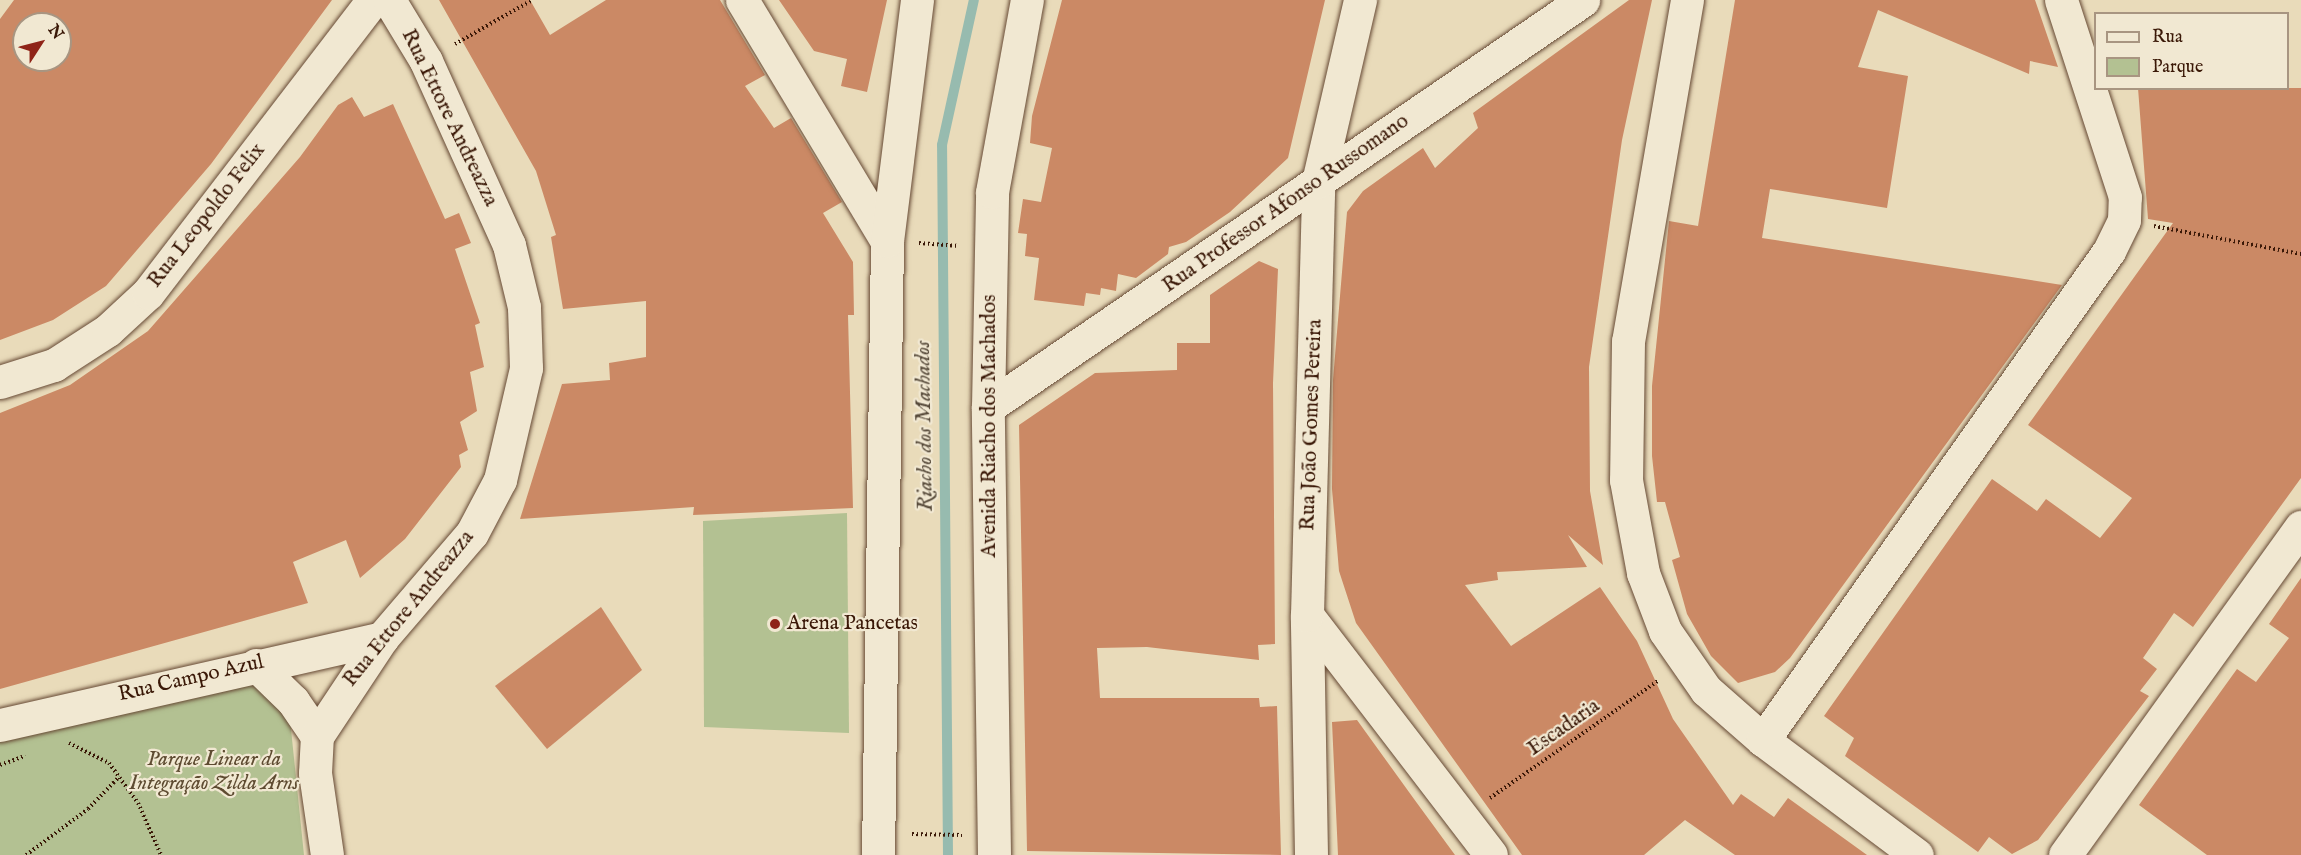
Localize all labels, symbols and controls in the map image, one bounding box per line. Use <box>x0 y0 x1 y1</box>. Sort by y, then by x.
north arrow <box>12 12 72 72</box>
legend <box>2094 12 2289 90</box>
text: N <box>43 21 67 44</box>
street label: Rua Ettore Andreazza <box>395 25 503 211</box>
text: Rua <box>2152 26 2183 49</box>
text: Parque <box>2152 56 2203 79</box>
street label: Rua Professor Afonso Russomano <box>1158 109 1414 299</box>
street label: Rua Leopoldo Felix <box>143 139 271 293</box>
street label: Avenida Riacho dos Machados <box>977 294 1003 558</box>
street label: Rua João Gomes Pereira <box>1296 319 1328 531</box>
water label: Riacho dos Machados <box>910 340 940 512</box>
street label: Rua Ettore Andreazza <box>338 526 480 692</box>
place label: Arena Pancetas <box>787 611 918 637</box>
marker: Arena Pancetas <box>768 617 782 631</box>
street label: Rua Campo Azul <box>116 650 266 708</box>
street label: Escadaria <box>1523 694 1605 762</box>
park label: Parque Linear da Integração Zilda Arns <box>129 747 299 797</box>

